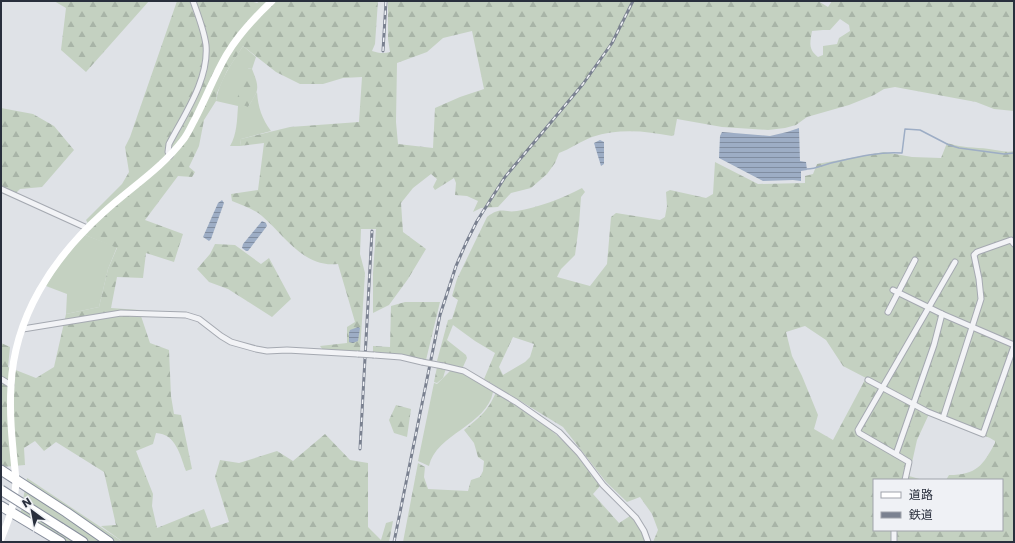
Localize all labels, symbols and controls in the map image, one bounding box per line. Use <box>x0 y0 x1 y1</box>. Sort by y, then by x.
legend <box>873 479 1003 531</box>
text: 道路 <box>909 486 933 503</box>
north arrow <box>12 491 52 531</box>
text: N <box>19 494 34 511</box>
text: 鉄道 <box>909 506 933 523</box>

